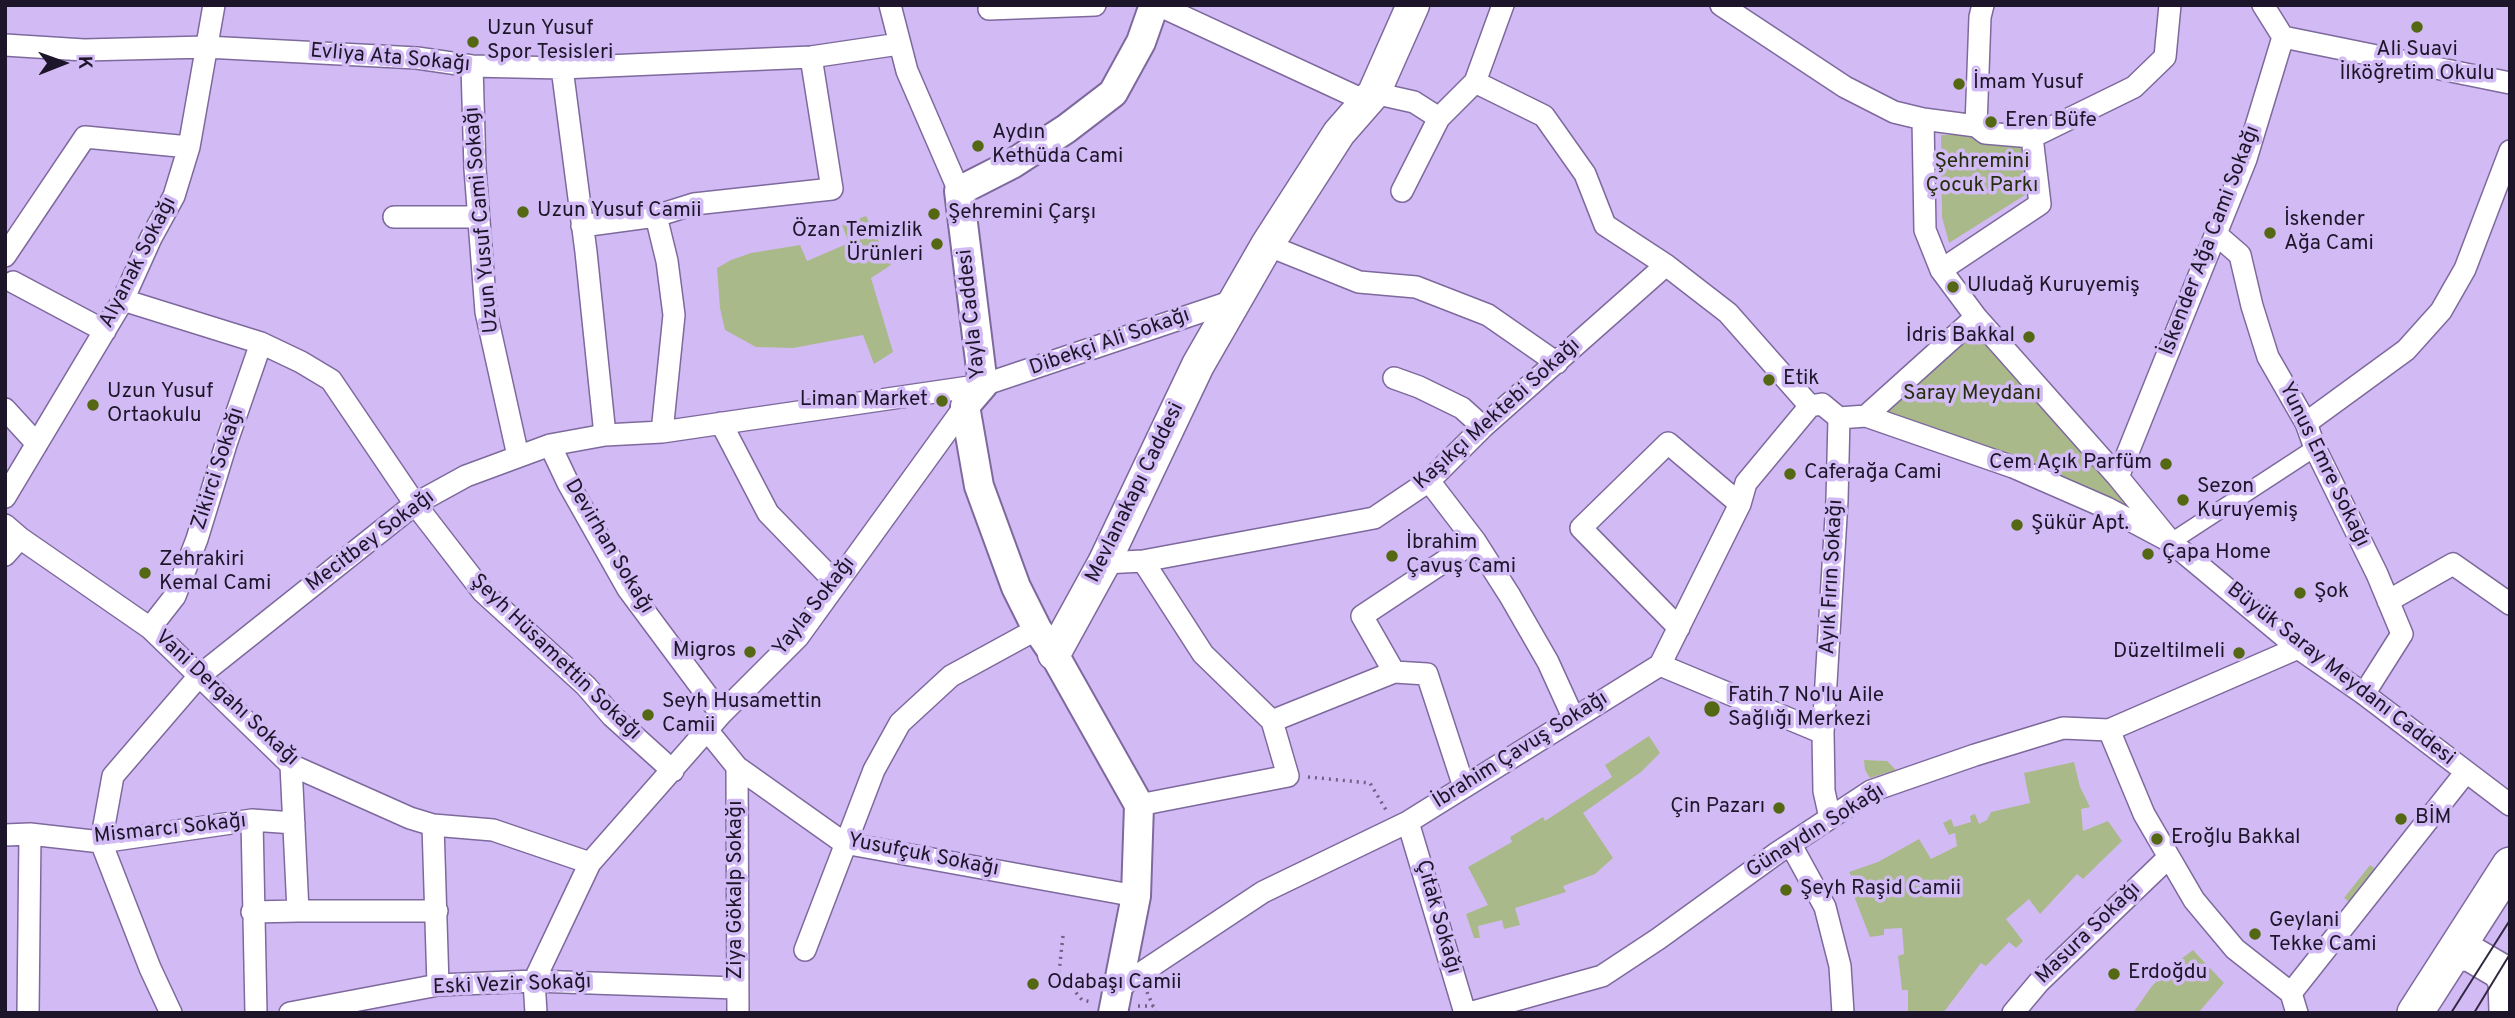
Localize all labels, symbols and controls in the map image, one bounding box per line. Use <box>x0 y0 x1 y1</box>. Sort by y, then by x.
place label: Uzun Yusuf Spor Tesisleri <box>487 17 613 67</box>
marker: Ali Suavi İlköğretim Okulu <box>2409 19 2425 35</box>
north arrow <box>28 28 98 98</box>
marker: Uzun Yusuf Spor Tesisleri <box>465 34 481 50</box>
place label: Ali Suavi İlköğretim Okulu <box>2339 38 2495 88</box>
street label: Evliya Ata Sokağı <box>309 39 471 79</box>
text: K <box>72 56 96 70</box>
place label: İmam Yusuf <box>1973 71 2083 97</box>
marker: İmam Yusuf <box>1951 76 1967 92</box>
street label: Uzun Yusuf Cami Sokağı <box>461 106 505 334</box>
place label: Eren Büfe <box>2005 109 2097 135</box>
marker: Eren Büfe <box>1983 114 1999 130</box>
place label: Aydın Kethüda Cami <box>992 121 1123 171</box>
street label: İskender Ağa Cami Sokağı <box>2156 123 2266 359</box>
marker: Aydın Kethüda Cami <box>970 138 986 154</box>
park label: Şehremini Çocuk Parkı <box>1926 150 2038 200</box>
street label: Alyanak Sokağı <box>95 193 183 333</box>
place label: Uzun Yusuf Camii <box>537 199 701 225</box>
place label: Şehremini Çarşı <box>948 201 1096 227</box>
marker: Uzun Yusuf Camii <box>515 204 531 220</box>
marker: Şehremini Çarşı <box>926 206 942 222</box>
place label: İskender Ağa Cami <box>2284 208 2374 258</box>
place label: Özan Temizlik Ürünleri <box>792 219 923 269</box>
marker: İskender Ağa Cami <box>2262 225 2278 241</box>
marker: Özan Temizlik Ürünleri <box>929 236 945 252</box>
street label: Yayla Caddesi <box>954 248 992 380</box>
place label: Uludağ Kuruyemiş <box>1967 274 2140 300</box>
marker: Uludağ Kuruyemiş <box>1945 279 1961 295</box>
street label: Dibekçi Ali Sokağı <box>1027 304 1193 382</box>
place label: İdris Bakkal <box>1906 324 2015 350</box>
marker: İdris Bakkal <box>2021 329 2037 345</box>
street label: Kaşıkçı Mektebi Sokağı <box>1410 334 1586 496</box>
place label: Etik <box>1783 367 1819 393</box>
marker: Etik <box>1761 372 1777 388</box>
street label: Yunus Emre Sokağı <box>2272 379 2374 551</box>
place label: Uzun Yusuf Ortaokulu <box>107 380 213 430</box>
park label: Saray Meydanı <box>1903 382 2041 408</box>
place label: Liman Market <box>800 388 928 414</box>
marker: Liman Market <box>934 393 950 409</box>
marker: Uzun Yusuf Ortaokulu <box>85 397 101 413</box>
street label: Mevlanakapı Caddesi <box>1081 399 1191 587</box>
street label: Zikirci Sokağı <box>187 405 251 533</box>
place label: Cem Açık Parfüm <box>1989 451 2152 477</box>
marker: Cem Açık Parfüm <box>2158 456 2174 472</box>
place label: Caferağa Cami <box>1804 461 1942 487</box>
marker: Caferağa Cami <box>1782 466 1798 482</box>
street label: Devirhan Sokağı <box>558 475 658 619</box>
place label: Sezon Kuruyemiş <box>2197 475 2298 525</box>
street label: Meсitbey Sokağı <box>302 486 440 598</box>
marker: Sezon Kuruyemiş <box>2175 492 2191 508</box>
street label: Ayık Fırın Sokağı <box>1816 499 1850 655</box>
place label: Şükür Apt. <box>2031 512 2129 538</box>
marker: Şükür Apt. <box>2009 517 2025 533</box>
place label: İbrahim Çavuş Cami <box>1406 531 1516 581</box>
place label: Çapa Home <box>2162 541 2271 567</box>
marker: Çapa Home <box>2140 546 2156 562</box>
place label: Zehrakiri Kemal Cami <box>159 548 271 598</box>
marker: İbrahim Çavuş Cami <box>1384 548 1400 564</box>
street label: Yayla Sokağı <box>769 552 861 662</box>
marker: Zehrakiri Kemal Cami <box>137 565 153 581</box>
street label: Şeyh Hüsamettin Sokağı <box>464 570 646 746</box>
street label: Büyük Saray Meydanı Caddesi <box>2221 578 2459 772</box>
place label: Şok <box>2314 580 2349 606</box>
marker: Şok <box>2292 585 2308 601</box>
street label: Vani Dergahı Sokağı <box>149 626 303 772</box>
place label: Migros <box>673 639 736 665</box>
place label: Düzeltilmeli <box>2113 640 2225 666</box>
marker: Migros <box>742 644 758 660</box>
marker: Düzeltilmeli <box>2231 645 2247 661</box>
place label: Fatih 7 No'lu Aile Sağlığı Merkezi <box>1728 684 1884 734</box>
street label: İbrahim Çavuş Sokağı <box>1429 687 1613 815</box>
place label: Seyh Husamettin Camii <box>662 690 822 740</box>
marker: Fatih 7 No'lu Aile Sağlığı Merkezi <box>1702 699 1722 719</box>
marker: Seyh Husamettin Camii <box>640 707 656 723</box>
street label: Günaydın Sokağı <box>1743 780 1889 884</box>
place label: Çin Pazarı <box>1670 795 1765 821</box>
marker: Çin Pazarı <box>1771 800 1787 816</box>
street label: Ziya Gökalp Sokağı <box>724 801 750 979</box>
place label: BİM <box>2415 806 2451 832</box>
street label: Mismarcı Sokağı <box>93 809 247 851</box>
marker: BİM <box>2393 811 2409 827</box>
place label: Eroğlu Bakkal <box>2171 826 2301 852</box>
street label: Yusufçuk Sokağı <box>845 829 1001 883</box>
marker: Eroğlu Bakkal <box>2149 831 2165 847</box>
street label: Çıtak Sokağı <box>1409 857 1465 977</box>
place label: Şeyh Raşid Camii <box>1800 877 1961 903</box>
street label: Masura Sokağı <box>2031 878 2147 990</box>
marker: Şeyh Raşid Camii <box>1778 882 1794 898</box>
place label: Geylani Tekke Cami <box>2269 909 2377 959</box>
marker: Geylani Tekke Cami <box>2247 926 2263 942</box>
place label: Erdoğdu <box>2128 961 2207 987</box>
marker: Erdoğdu <box>2106 966 2122 982</box>
street label: Eski Vezir Sokağı <box>432 971 592 1001</box>
place label: Odabaşı Camii <box>1047 971 1182 997</box>
marker: Odabaşı Camii <box>1025 976 1041 992</box>

